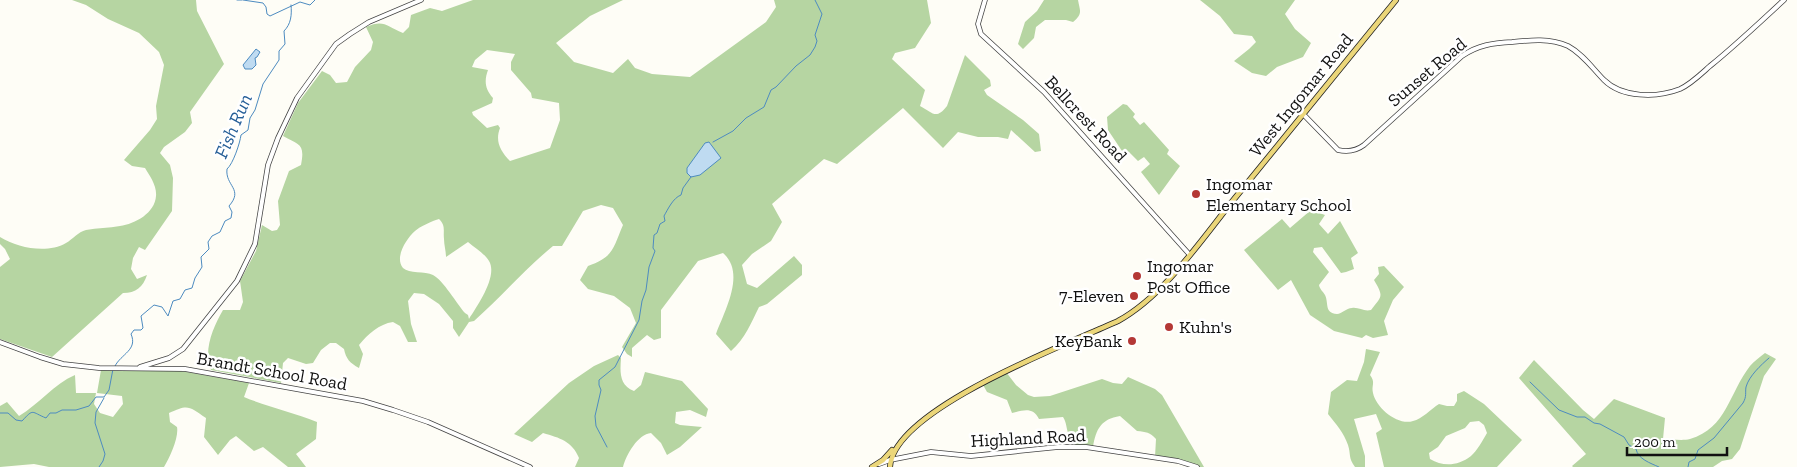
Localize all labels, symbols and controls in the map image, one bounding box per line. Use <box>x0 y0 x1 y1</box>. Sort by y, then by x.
street label: West Ingomar Road <box>1244 29 1358 161</box>
street label: Sunset Road <box>1383 33 1471 111</box>
street label: Bellcrest Road <box>1040 71 1132 167</box>
water label: Fish Run <box>209 90 257 162</box>
place label: Ingomar Elementary School <box>1206 173 1351 216</box>
marker: Ingomar Elementary School <box>1190 188 1202 200</box>
place label: Ingomar Post Office <box>1147 255 1230 298</box>
marker: Ingomar Post Office <box>1131 270 1143 282</box>
place label: 7-Eleven <box>1059 285 1125 307</box>
marker: 7-Eleven <box>1128 290 1140 302</box>
place label: Kuhn's <box>1179 316 1232 338</box>
marker: Kuhn's <box>1163 321 1175 333</box>
place label: KeyBank <box>1055 330 1123 352</box>
marker: KeyBank <box>1126 335 1138 347</box>
street label: Brandt School Road <box>195 347 349 395</box>
street label: Highland Road <box>970 424 1086 452</box>
scale bar <box>1627 424 1727 456</box>
text: 200 m <box>1634 433 1675 451</box>

